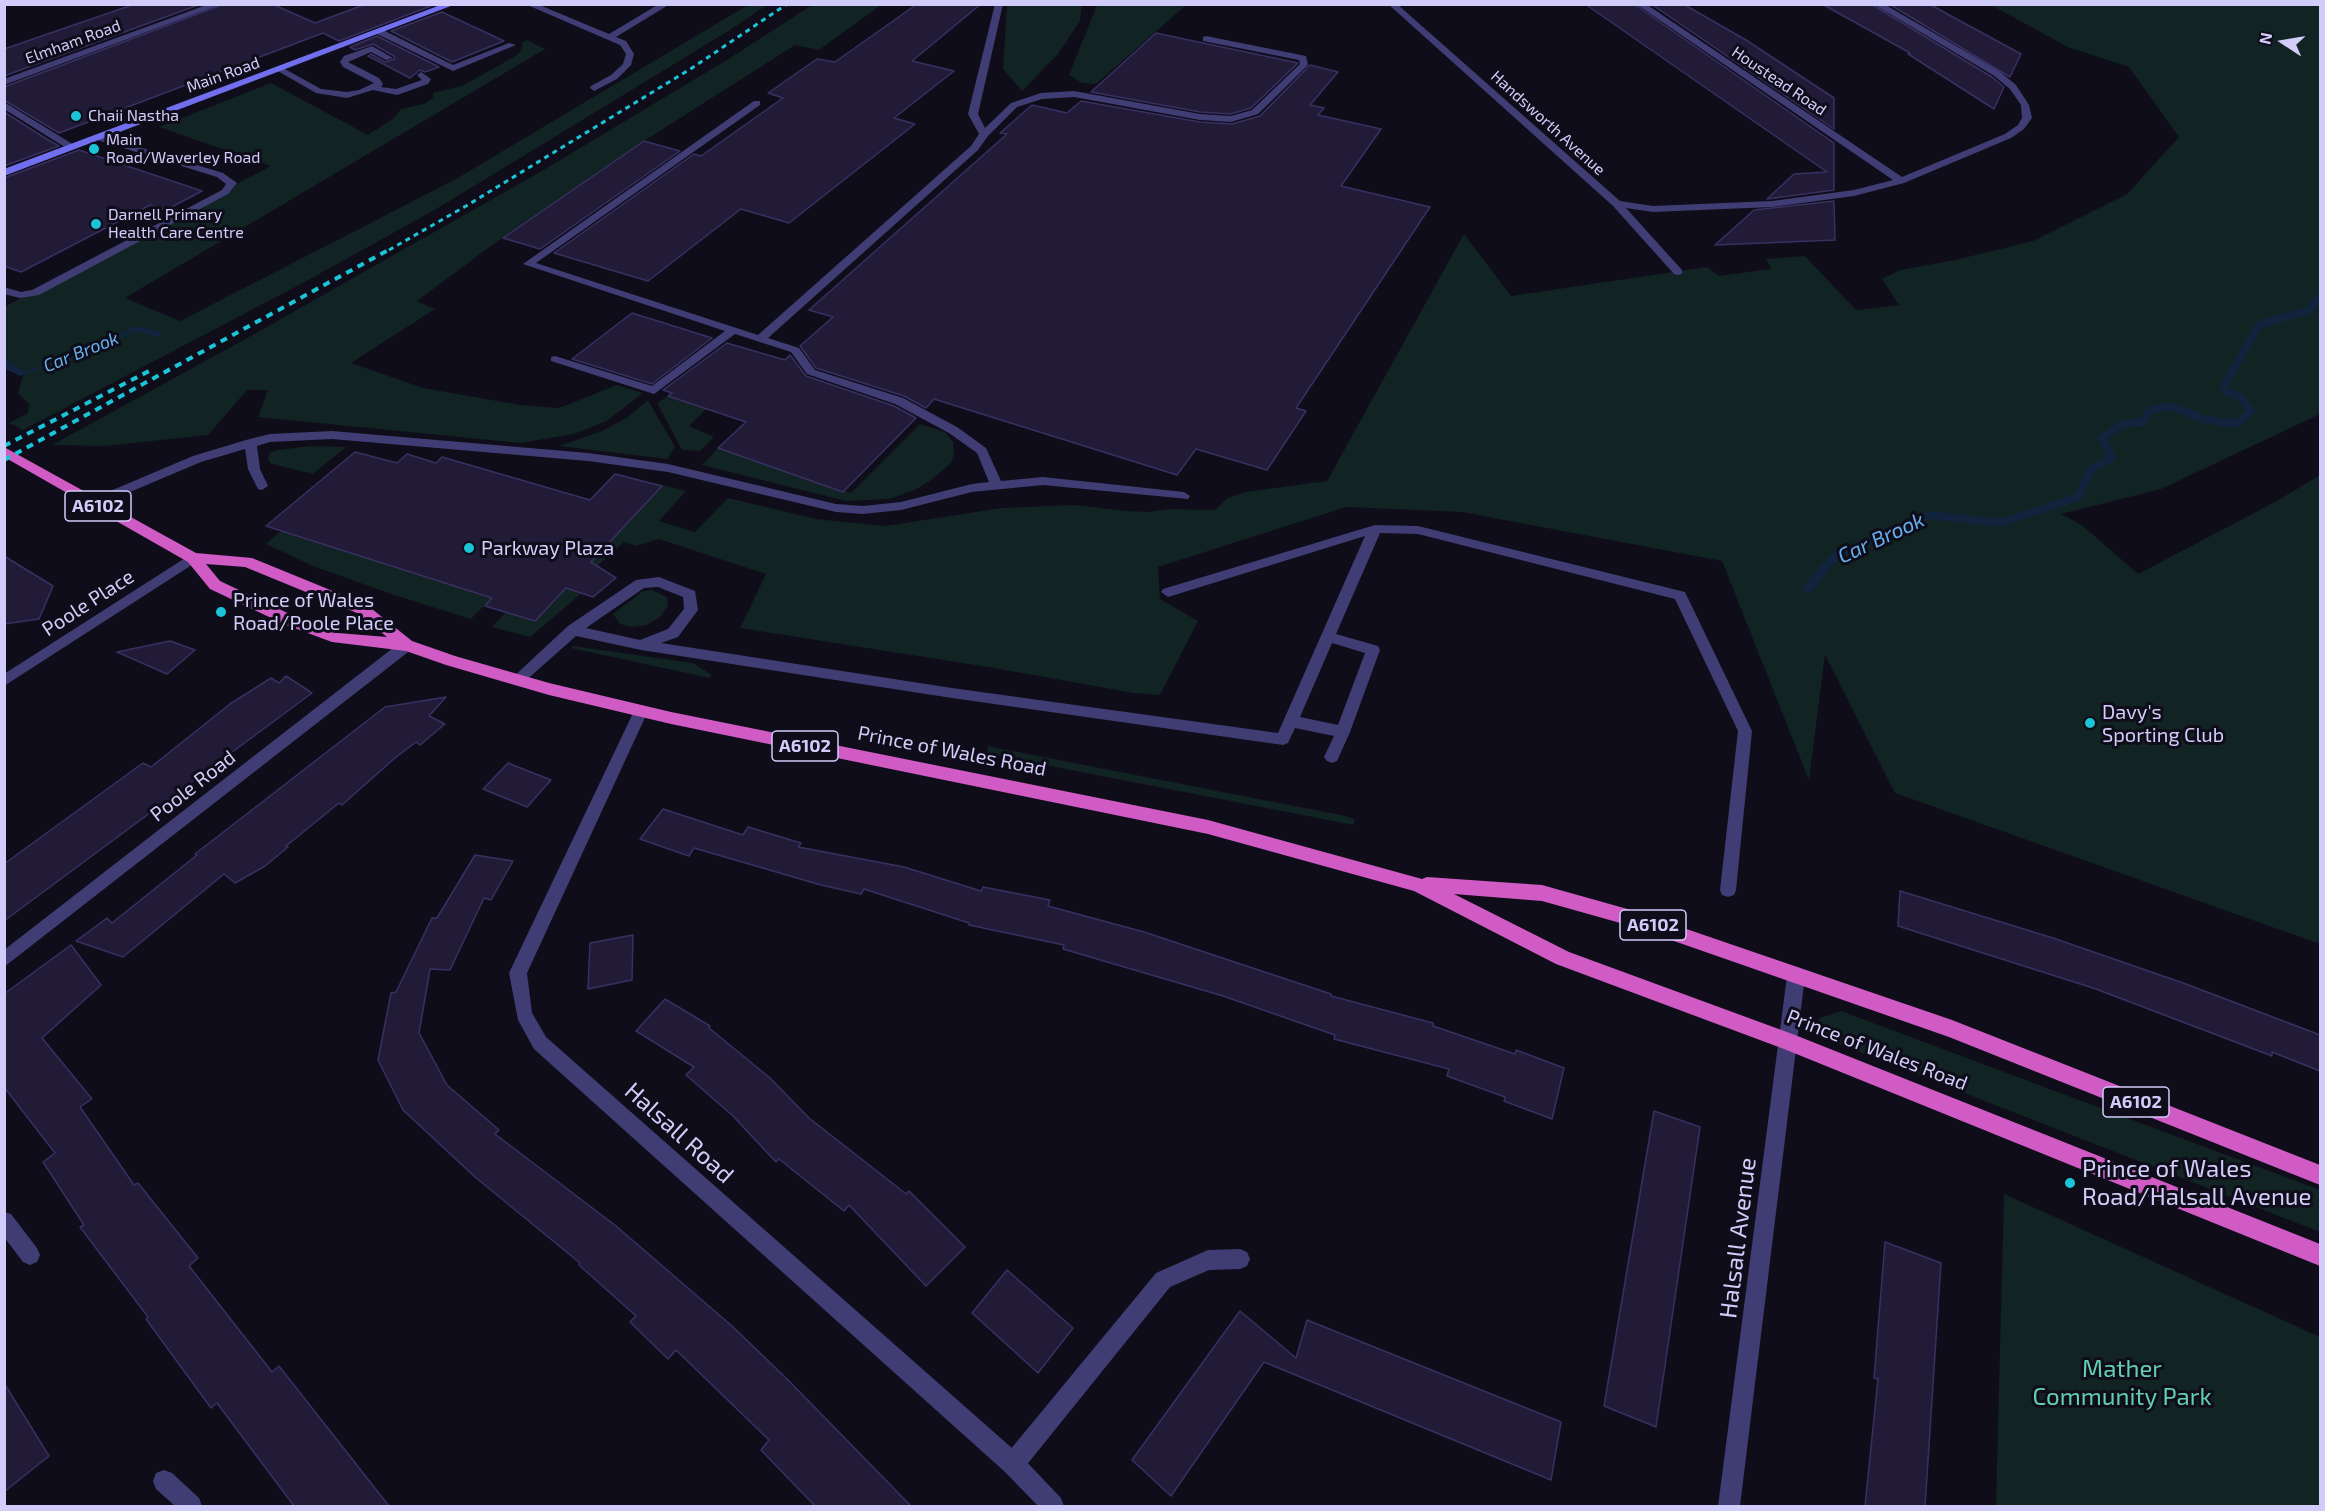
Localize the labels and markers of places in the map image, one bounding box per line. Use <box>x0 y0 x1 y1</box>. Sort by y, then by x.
place label: Chaii Nastha <box>88 106 179 126</box>
marker: Chaii Nastha <box>69 109 83 123</box>
place label: Main Road/Waverley Road <box>106 130 260 168</box>
marker: Main Road/Waverley Road <box>87 142 101 156</box>
place label: Darnell Primary Health Care Centre <box>108 205 244 243</box>
marker: Darnell Primary Health Care Centre <box>89 217 103 231</box>
place label: Parkway Plaza <box>481 536 614 560</box>
marker: Parkway Plaza <box>462 541 476 555</box>
place label: Prince of Wales Road/Poole Place <box>233 588 394 635</box>
marker: Prince of Wales Road/Poole Place <box>214 605 228 619</box>
place label: Davy's Sporting Club <box>2102 700 2224 747</box>
marker: Davy's Sporting Club <box>2083 716 2097 730</box>
place label: Prince of Wales Road/Halsall Avenue <box>2082 1155 2311 1211</box>
marker: Prince of Wales Road/Halsall Avenue <box>2063 1176 2077 1190</box>

